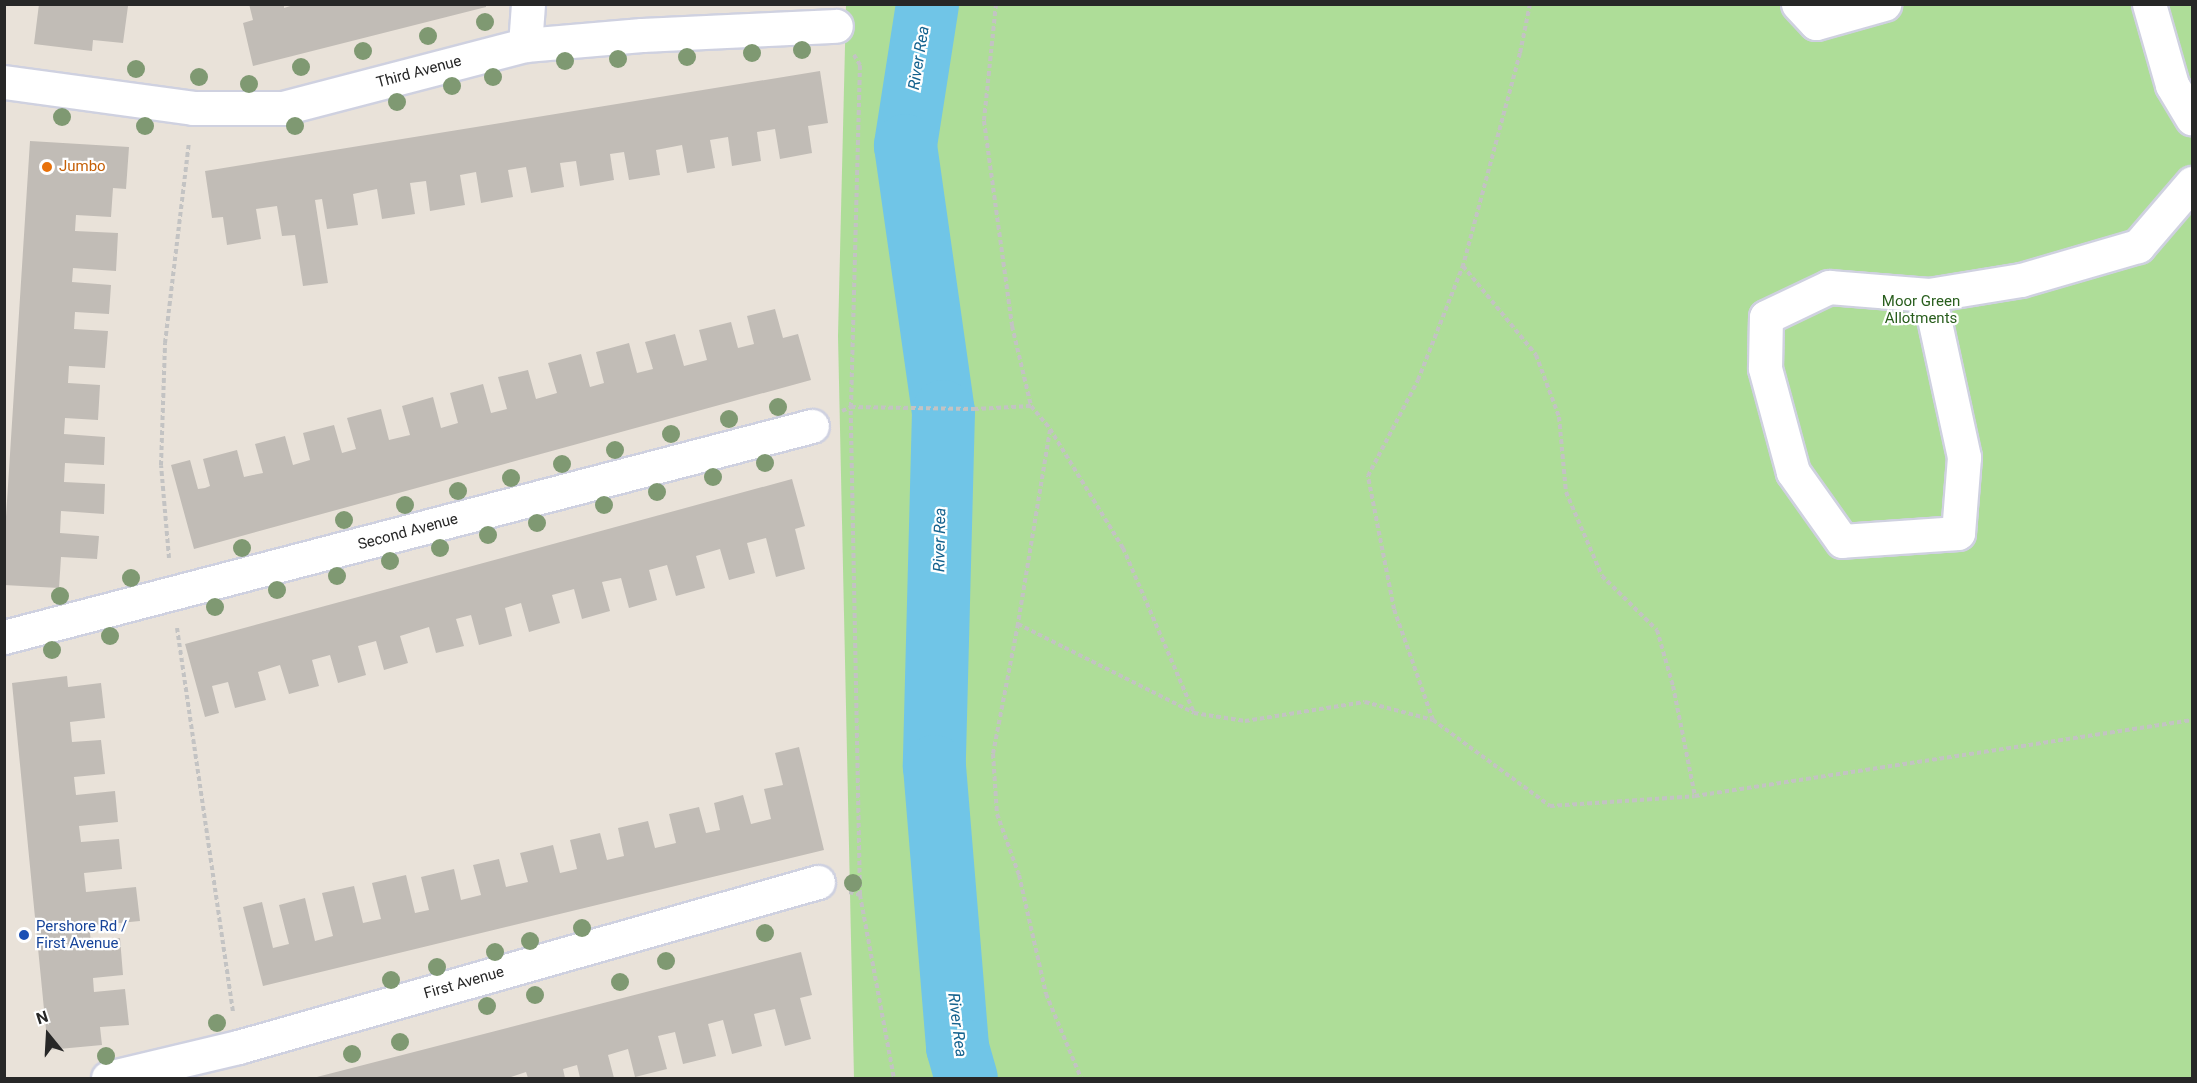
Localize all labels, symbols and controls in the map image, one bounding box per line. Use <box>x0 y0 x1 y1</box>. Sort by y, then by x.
water label: River Rea <box>904 25 934 91</box>
street label: Third Avenue <box>375 52 463 92</box>
place label: Jumbo <box>59 158 106 176</box>
marker: Jumbo <box>40 160 54 174</box>
park label: Moor Green Allotments <box>1882 292 1960 327</box>
water label: River Rea <box>930 508 950 572</box>
street label: Second Avenue <box>356 510 460 554</box>
place label: Pershore Rd / First Avenue <box>36 917 127 952</box>
marker: Pershore Rd / First Avenue <box>17 928 31 942</box>
street label: First Avenue <box>422 963 506 1003</box>
water label: River Rea <box>944 992 970 1058</box>
north arrow <box>18 1005 78 1065</box>
text: N <box>34 1007 51 1028</box>

